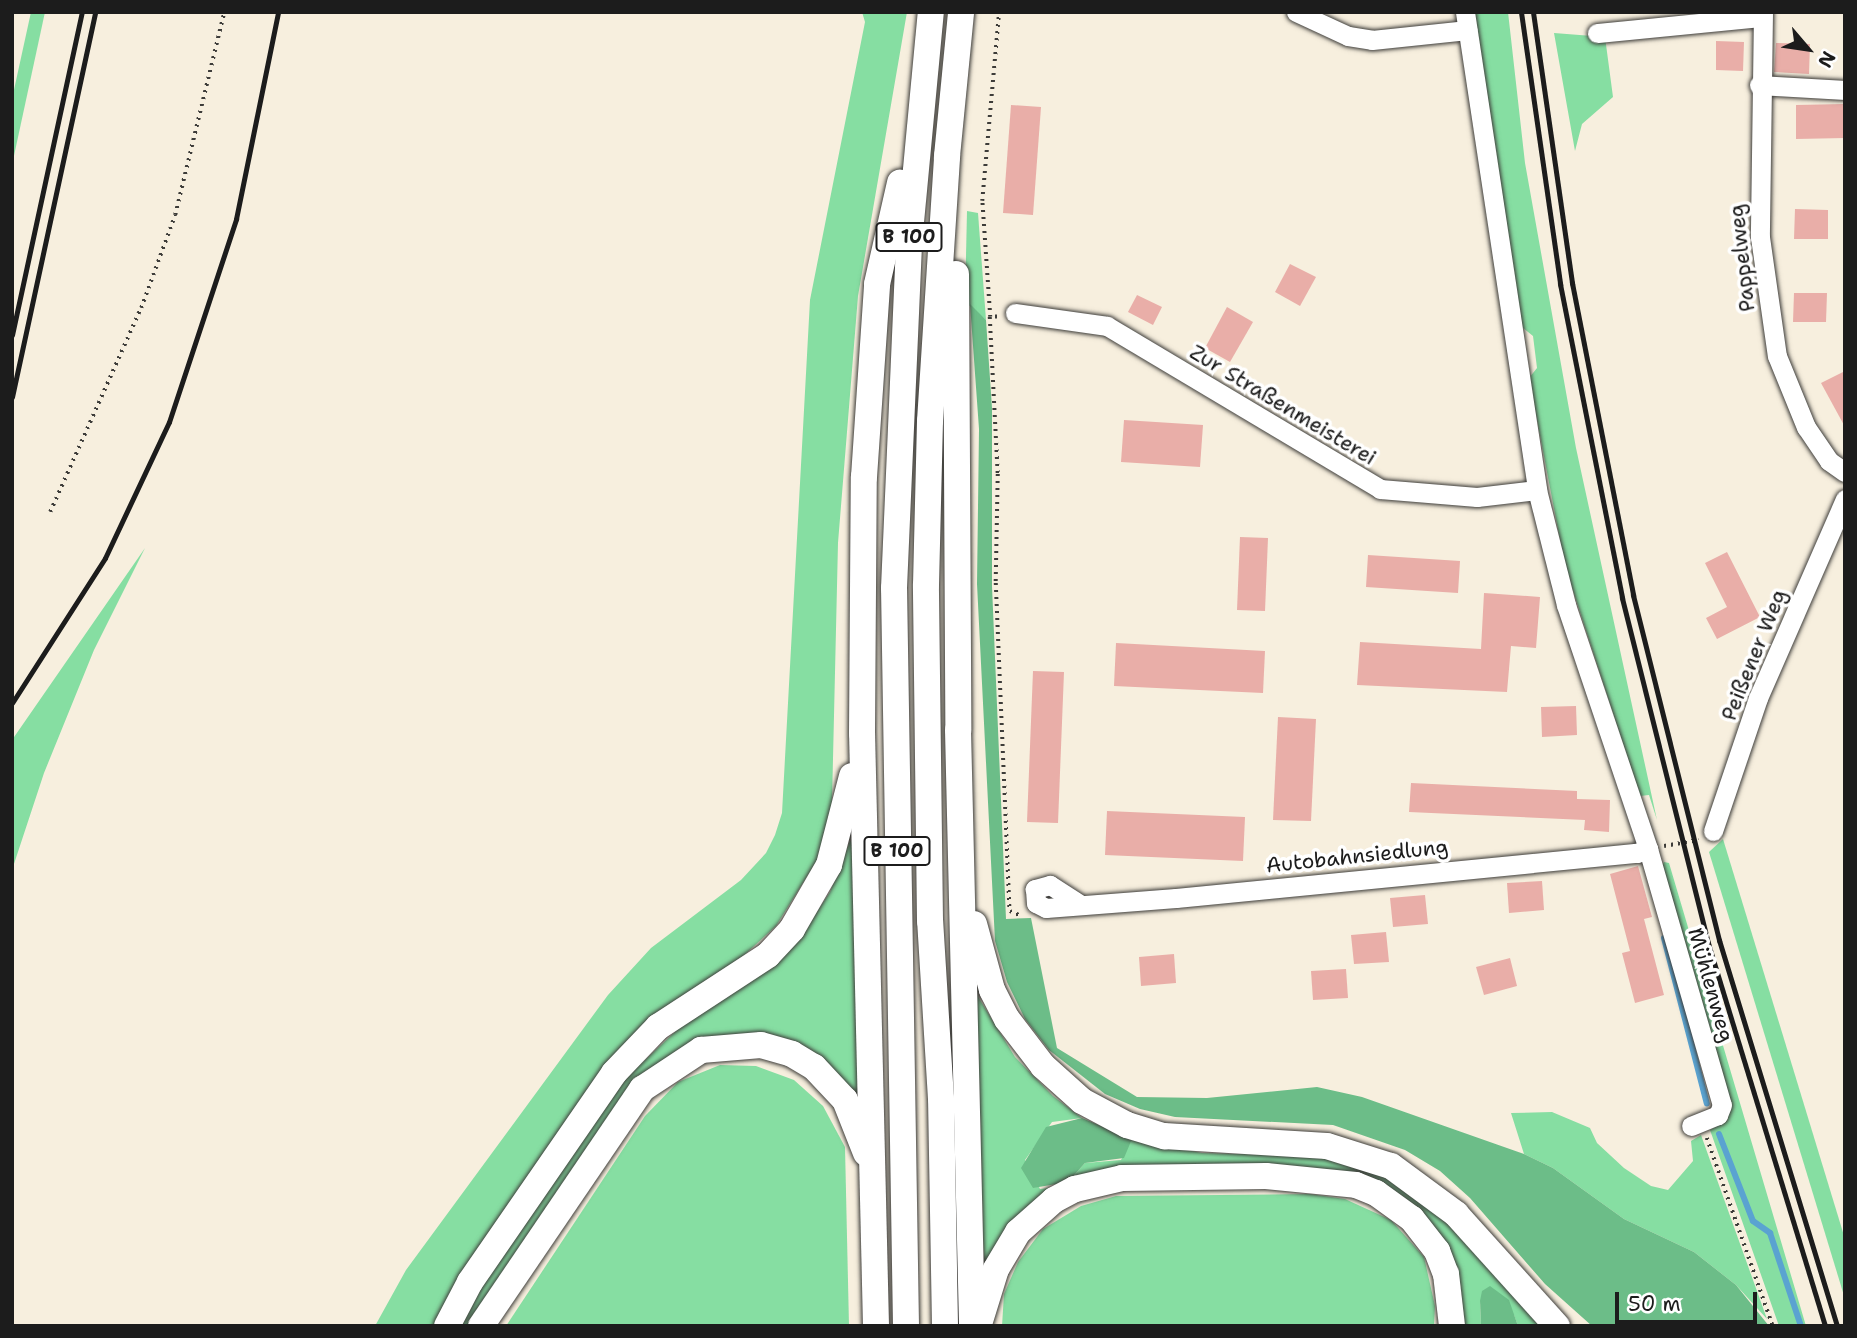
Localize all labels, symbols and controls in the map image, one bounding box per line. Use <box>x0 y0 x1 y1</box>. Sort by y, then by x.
north arrow <box>1773 14 1843 84</box>
text: N <box>1812 47 1841 72</box>
street label: Pappelweg <box>1724 203 1760 313</box>
road number: B 100 <box>874 221 944 252</box>
street label: Zur Straßenmeisterei <box>1185 339 1381 471</box>
street label: Peißener Weg <box>1716 586 1792 724</box>
street label: Autobahnsiedlung <box>1265 834 1449 878</box>
road number: B 100 <box>862 836 932 866</box>
street label: Mühlenweg <box>1683 925 1739 1045</box>
scale bar <box>1619 1278 1761 1322</box>
text: 50 m <box>1628 1290 1681 1318</box>

